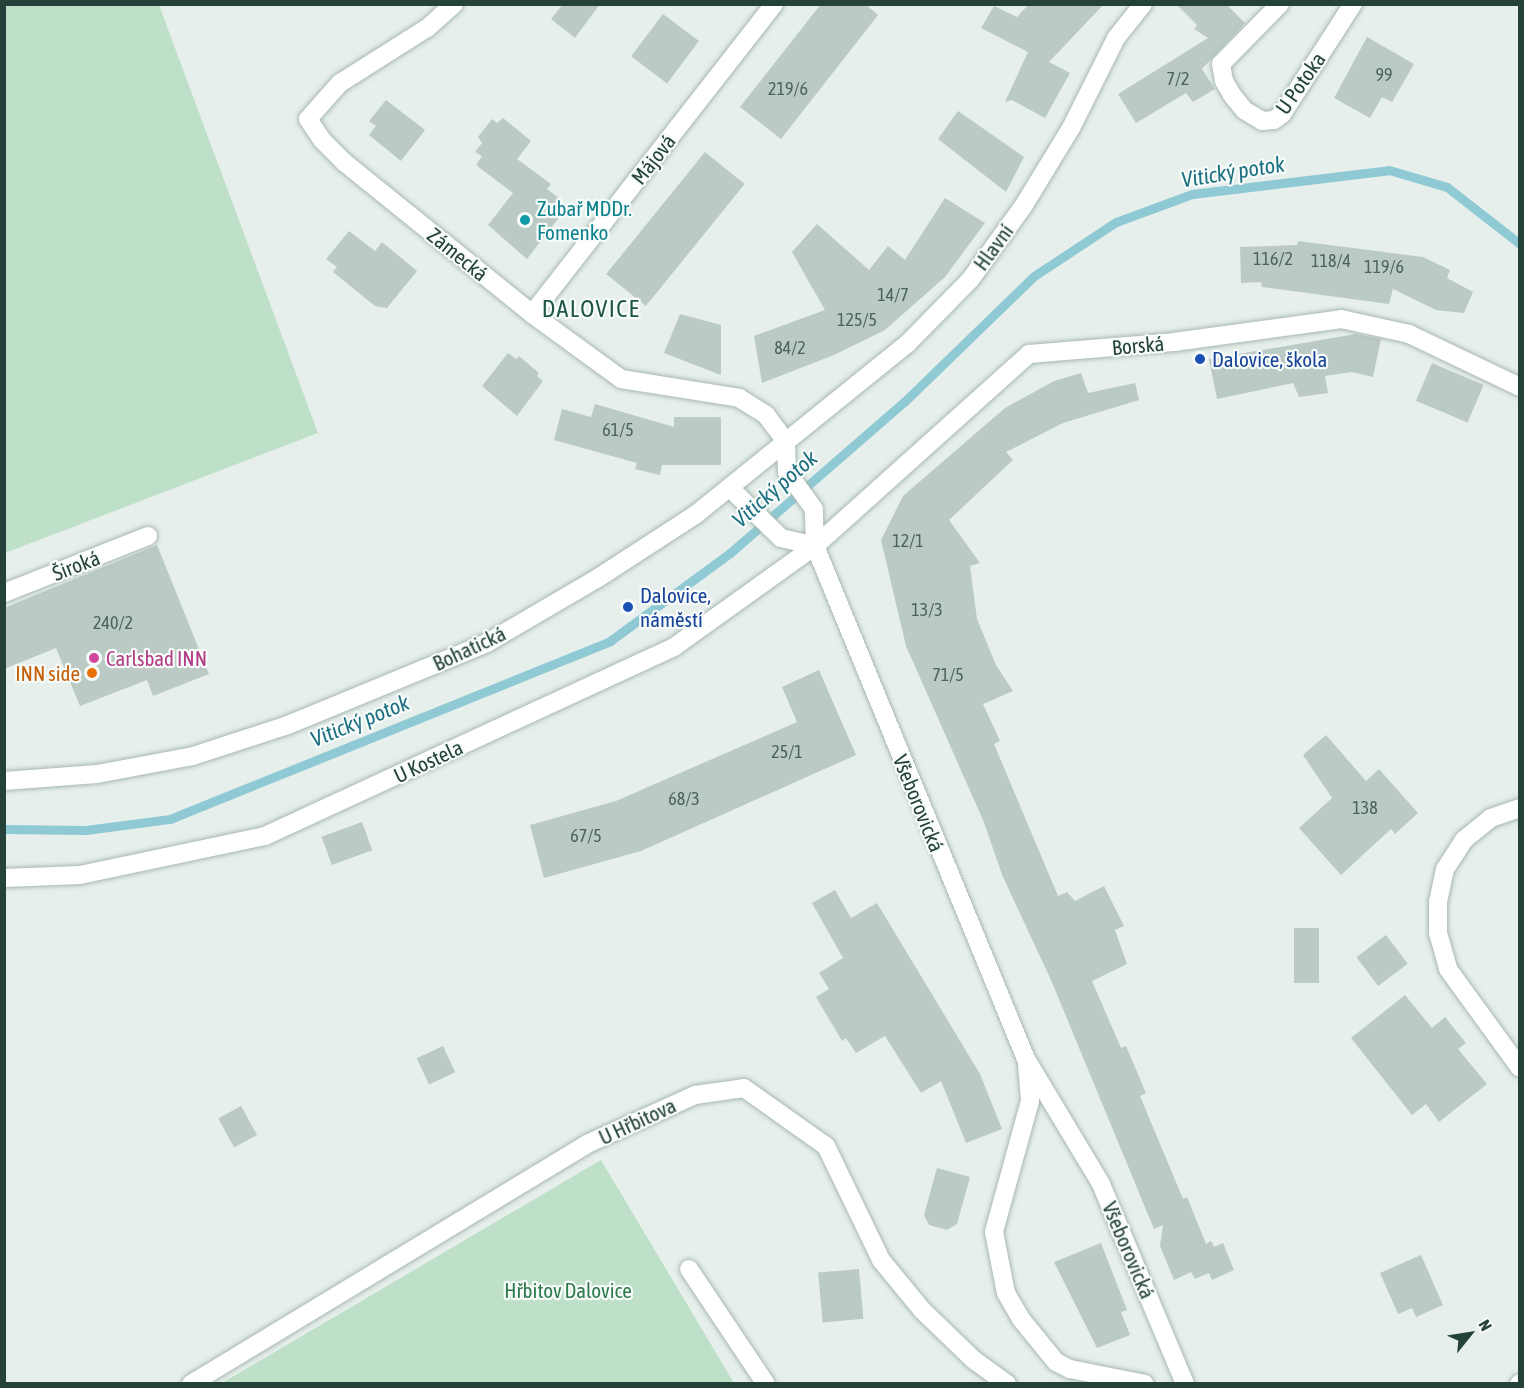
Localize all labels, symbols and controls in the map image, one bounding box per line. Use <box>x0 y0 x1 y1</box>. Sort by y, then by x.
street label: U Potoka <box>1270 47 1330 119</box>
house number: 99 <box>1376 64 1392 86</box>
house number: 7/2 <box>1166 68 1190 90</box>
house number: 219/6 <box>768 78 808 100</box>
street label: Májová <box>626 129 680 189</box>
water label: Vitický potok <box>1180 151 1286 193</box>
place label: Zubař MDDr. Fomenko <box>537 195 632 245</box>
marker: Zubař MDDr. Fomenko <box>518 213 532 227</box>
street label: Hlavní <box>968 219 1018 275</box>
street label: Zámecká <box>423 222 493 286</box>
house number: 116/2 <box>1253 248 1293 270</box>
house number: 118/4 <box>1311 250 1351 272</box>
house number: 119/6 <box>1364 256 1404 278</box>
house number: 14/7 <box>877 284 909 306</box>
district label: DALOVICE <box>542 295 640 323</box>
house number: 125/5 <box>837 309 877 331</box>
street label: Borská <box>1111 330 1165 360</box>
house number: 84/2 <box>774 337 806 359</box>
place label: Dalovice, škola <box>1212 346 1327 372</box>
marker: Dalovice, škola <box>1193 352 1207 366</box>
house number: 61/5 <box>602 419 634 441</box>
water label: Vitický potok <box>727 445 823 533</box>
house number: 12/1 <box>892 530 924 552</box>
street label: Široká <box>49 545 103 585</box>
place label: Dalovice, náměstí <box>640 582 711 632</box>
house number: 13/3 <box>911 599 943 621</box>
marker: Dalovice, náměstí <box>621 600 635 614</box>
house number: 240/2 <box>93 612 133 634</box>
street label: Bohatická <box>429 620 509 676</box>
place label: Carlsbad INN <box>106 645 207 671</box>
marker: Carlsbad INN <box>87 651 101 665</box>
place label: INN side <box>15 660 80 686</box>
house number: 71/5 <box>932 664 964 686</box>
marker: INN side <box>85 666 99 680</box>
water label: Vitický potok <box>307 689 413 753</box>
street label: U Kostela <box>390 734 466 788</box>
house number: 25/1 <box>771 741 803 763</box>
street label: Všeborovická <box>888 751 950 855</box>
house number: 68/3 <box>668 788 700 810</box>
house number: 138 <box>1352 797 1378 819</box>
house number: 67/5 <box>570 825 602 847</box>
street label: U Hřbitova <box>594 1092 680 1150</box>
street label: Všeborovická <box>1097 1198 1161 1302</box>
park label: Hřbitov Dalovice <box>504 1277 632 1303</box>
north arrow <box>1440 1304 1500 1364</box>
text: N <box>1475 1316 1496 1334</box>

